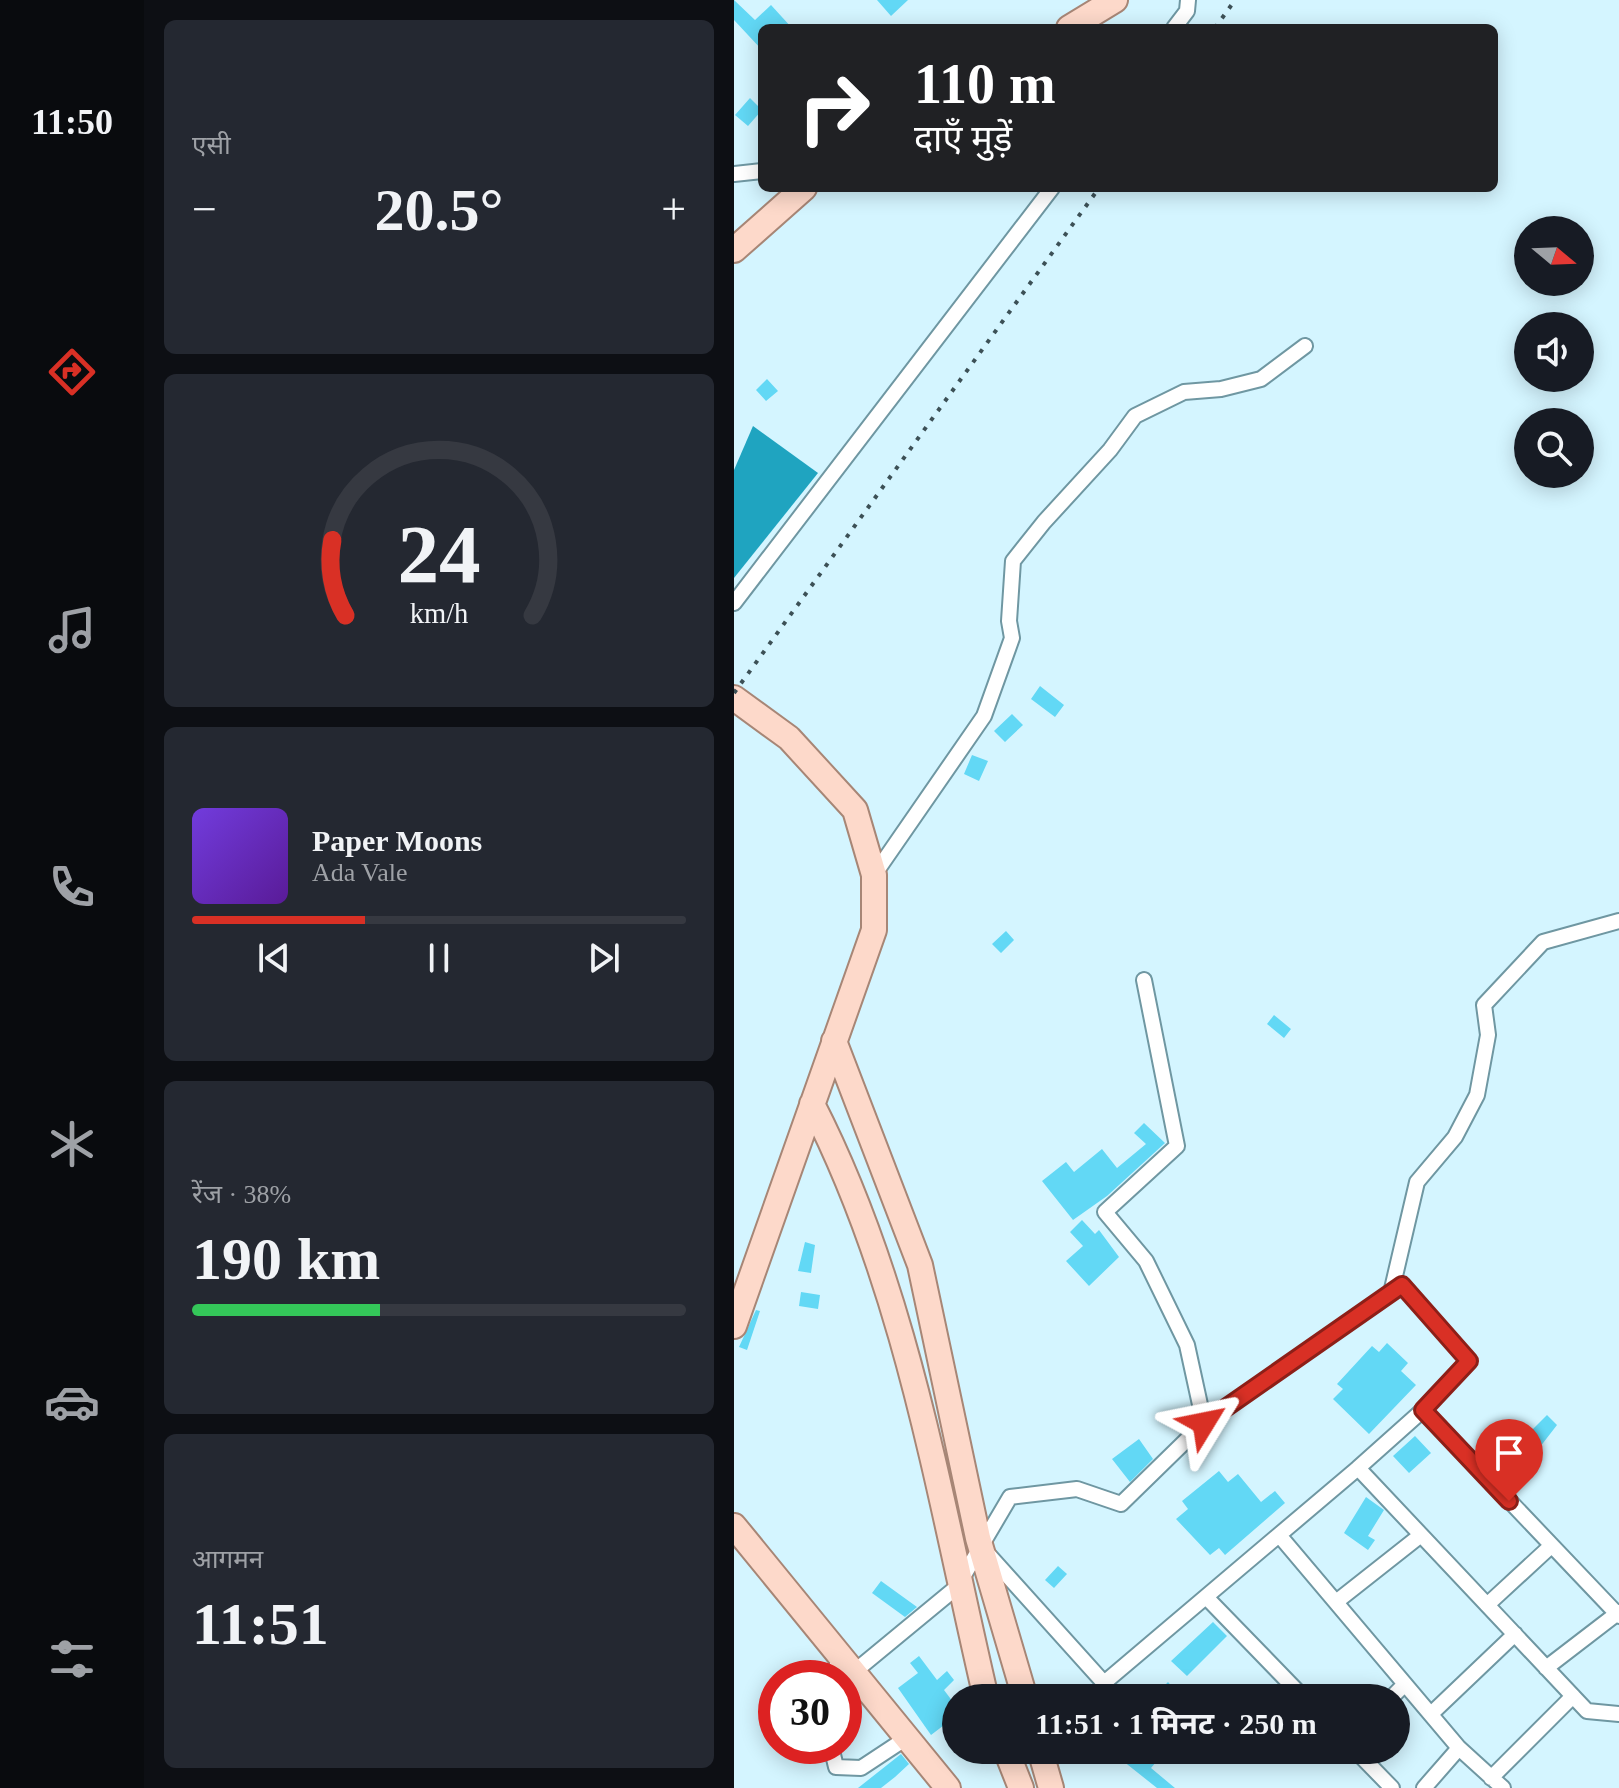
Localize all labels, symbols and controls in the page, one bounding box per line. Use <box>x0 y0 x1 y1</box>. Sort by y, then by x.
text: 110 m <box>914 53 1056 115</box>
icon: right <box>782 56 886 160</box>
text: 11:50 <box>31 102 113 142</box>
text: दाएँ मुड़ें <box>914 119 1012 159</box>
text: एसी <box>192 131 231 160</box>
text: 20.5° <box>375 177 504 243</box>
text: − <box>192 185 217 234</box>
text: + <box>661 185 686 234</box>
north arrow <box>1514 216 1594 296</box>
map controls <box>1514 216 1594 488</box>
button: sound <box>1514 312 1594 392</box>
icon: directions <box>44 344 100 400</box>
button: search <box>1514 408 1594 488</box>
text: 24 <box>397 508 481 600</box>
text: km/h <box>410 599 468 630</box>
icon: music <box>44 602 100 658</box>
text: Paper Moons <box>312 824 482 857</box>
text: Ada Vale <box>312 858 408 887</box>
icon: phone <box>44 859 100 915</box>
icon: previous <box>252 936 296 980</box>
icon: pause <box>417 936 461 980</box>
icon: next <box>582 936 626 980</box>
icon: climate <box>44 1116 100 1172</box>
text: रेंज · 38% <box>192 1180 291 1209</box>
text: 190 km <box>192 1226 380 1292</box>
icon: car <box>44 1374 100 1430</box>
position arrow <box>1162 1381 1246 1465</box>
pin <box>1475 1419 1543 1501</box>
icon: arrive <box>1487 1431 1531 1475</box>
text: आगमन <box>192 1545 263 1574</box>
text: 11:51 <box>192 1591 329 1657</box>
icon: filters <box>44 1631 100 1687</box>
speed limit sign: 30 <box>758 1660 862 1764</box>
text: 11:51 · 1 मिनट · 250 m <box>1035 1707 1317 1740</box>

